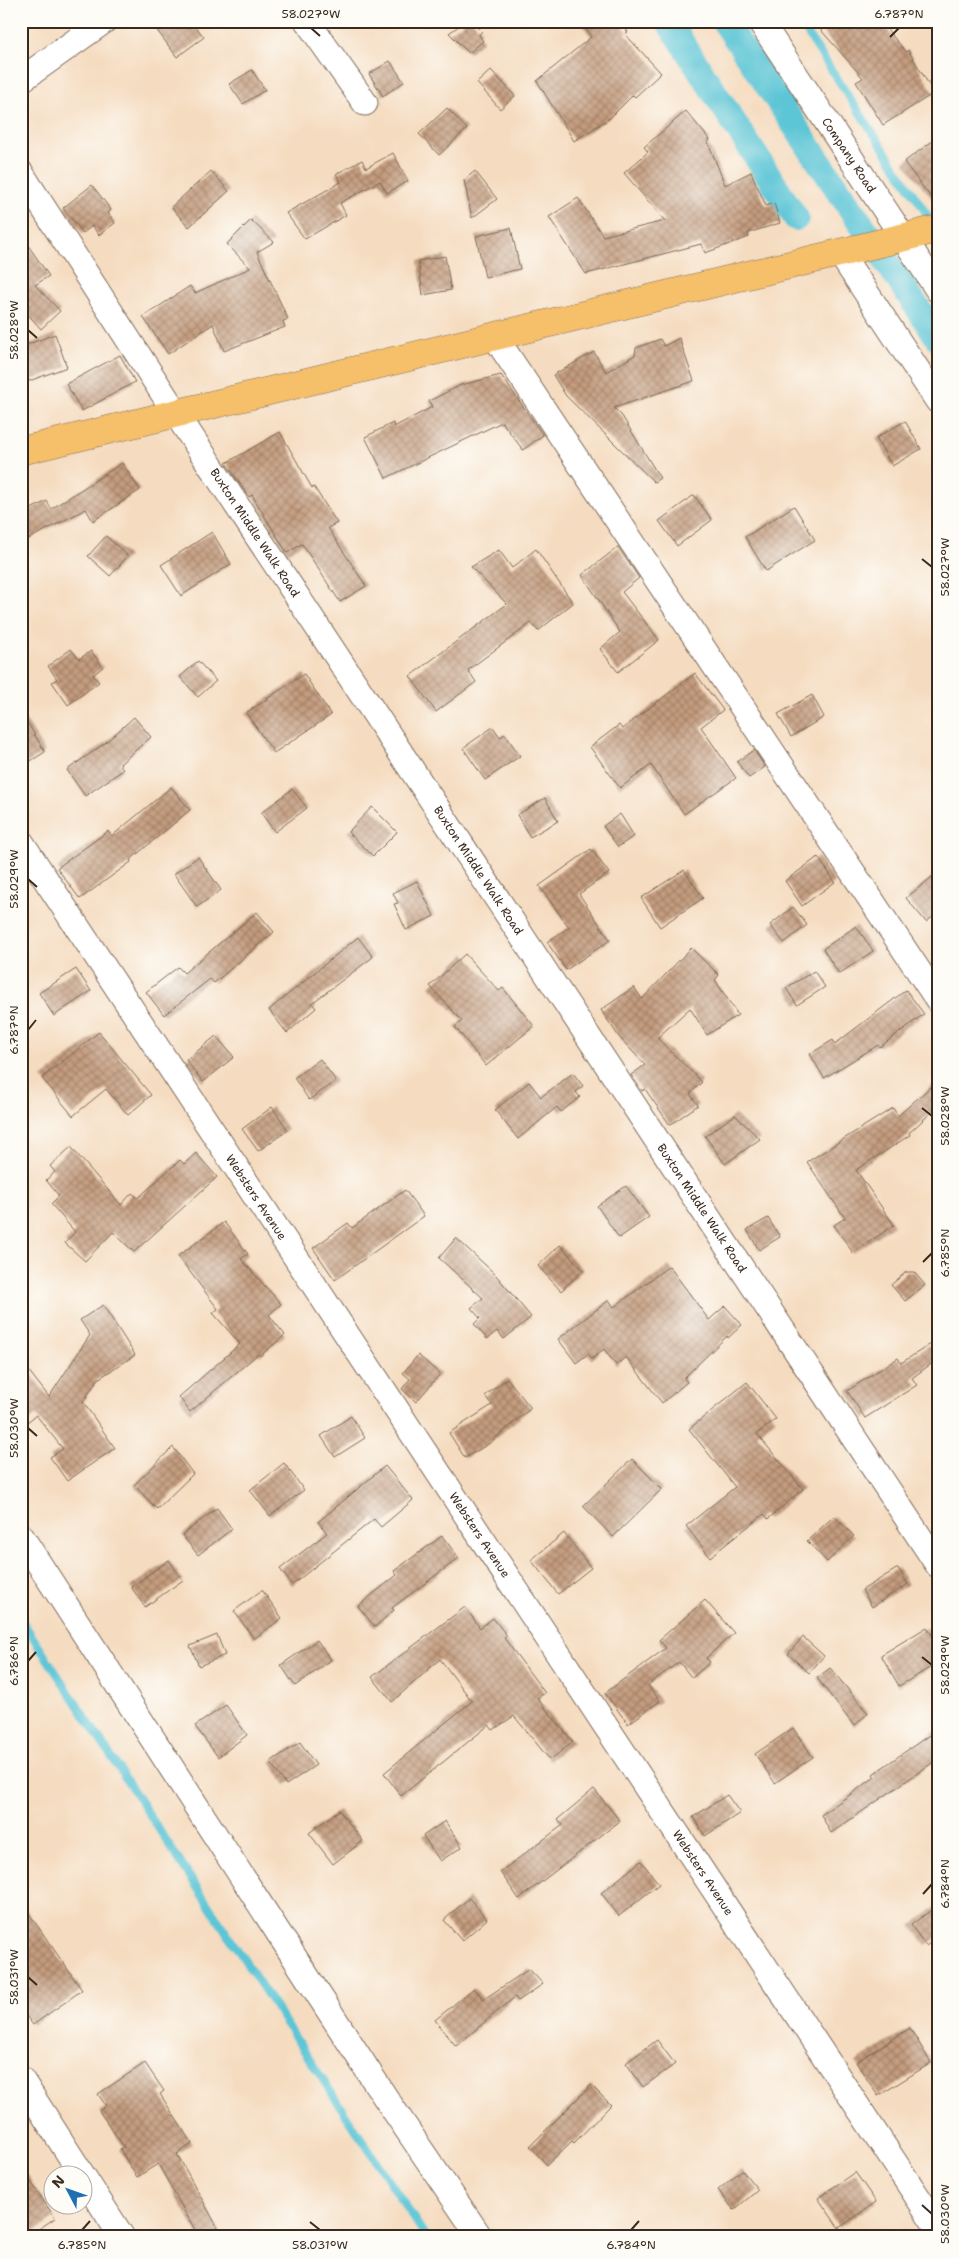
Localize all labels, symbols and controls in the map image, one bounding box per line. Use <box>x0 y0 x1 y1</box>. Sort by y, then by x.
text: 58.027°W <box>281 6 341 22</box>
text: 6.787°N <box>874 6 924 22</box>
street label: Company Road <box>818 114 880 196</box>
text: 58.028°W <box>6 300 22 360</box>
street label: Buxton Middle Walk Road <box>206 465 304 601</box>
text: 58.027°W <box>937 537 953 597</box>
street label: Buxton Middle Walk Road <box>430 803 527 938</box>
text: 58.029°W <box>6 849 22 909</box>
text: 6.787°N <box>6 1005 22 1055</box>
text: 58.028°W <box>937 1086 953 1146</box>
street label: Buxton Middle Walk Road <box>653 1141 751 1276</box>
street label: Websters Avenue <box>222 1151 290 1243</box>
text: 6.785°N <box>937 1229 953 1277</box>
text: 58.030°W <box>6 1398 22 1458</box>
street label: Websters Avenue <box>445 1489 514 1581</box>
text: 58.029°W <box>937 1635 953 1695</box>
text: 6.786°N <box>6 1636 22 1686</box>
street label: Websters Avenue <box>669 1827 737 1919</box>
text: 6.784°N <box>937 1859 953 1909</box>
text: 58.031°W <box>6 1949 22 2005</box>
north arrow <box>42 2166 92 2216</box>
text: N <box>48 2171 69 2192</box>
text: 58.030°W <box>937 2184 953 2244</box>
text: 6.785°N <box>58 2237 106 2253</box>
text: 58.031°W <box>292 2237 348 2253</box>
text: 6.784°N <box>606 2237 656 2253</box>

